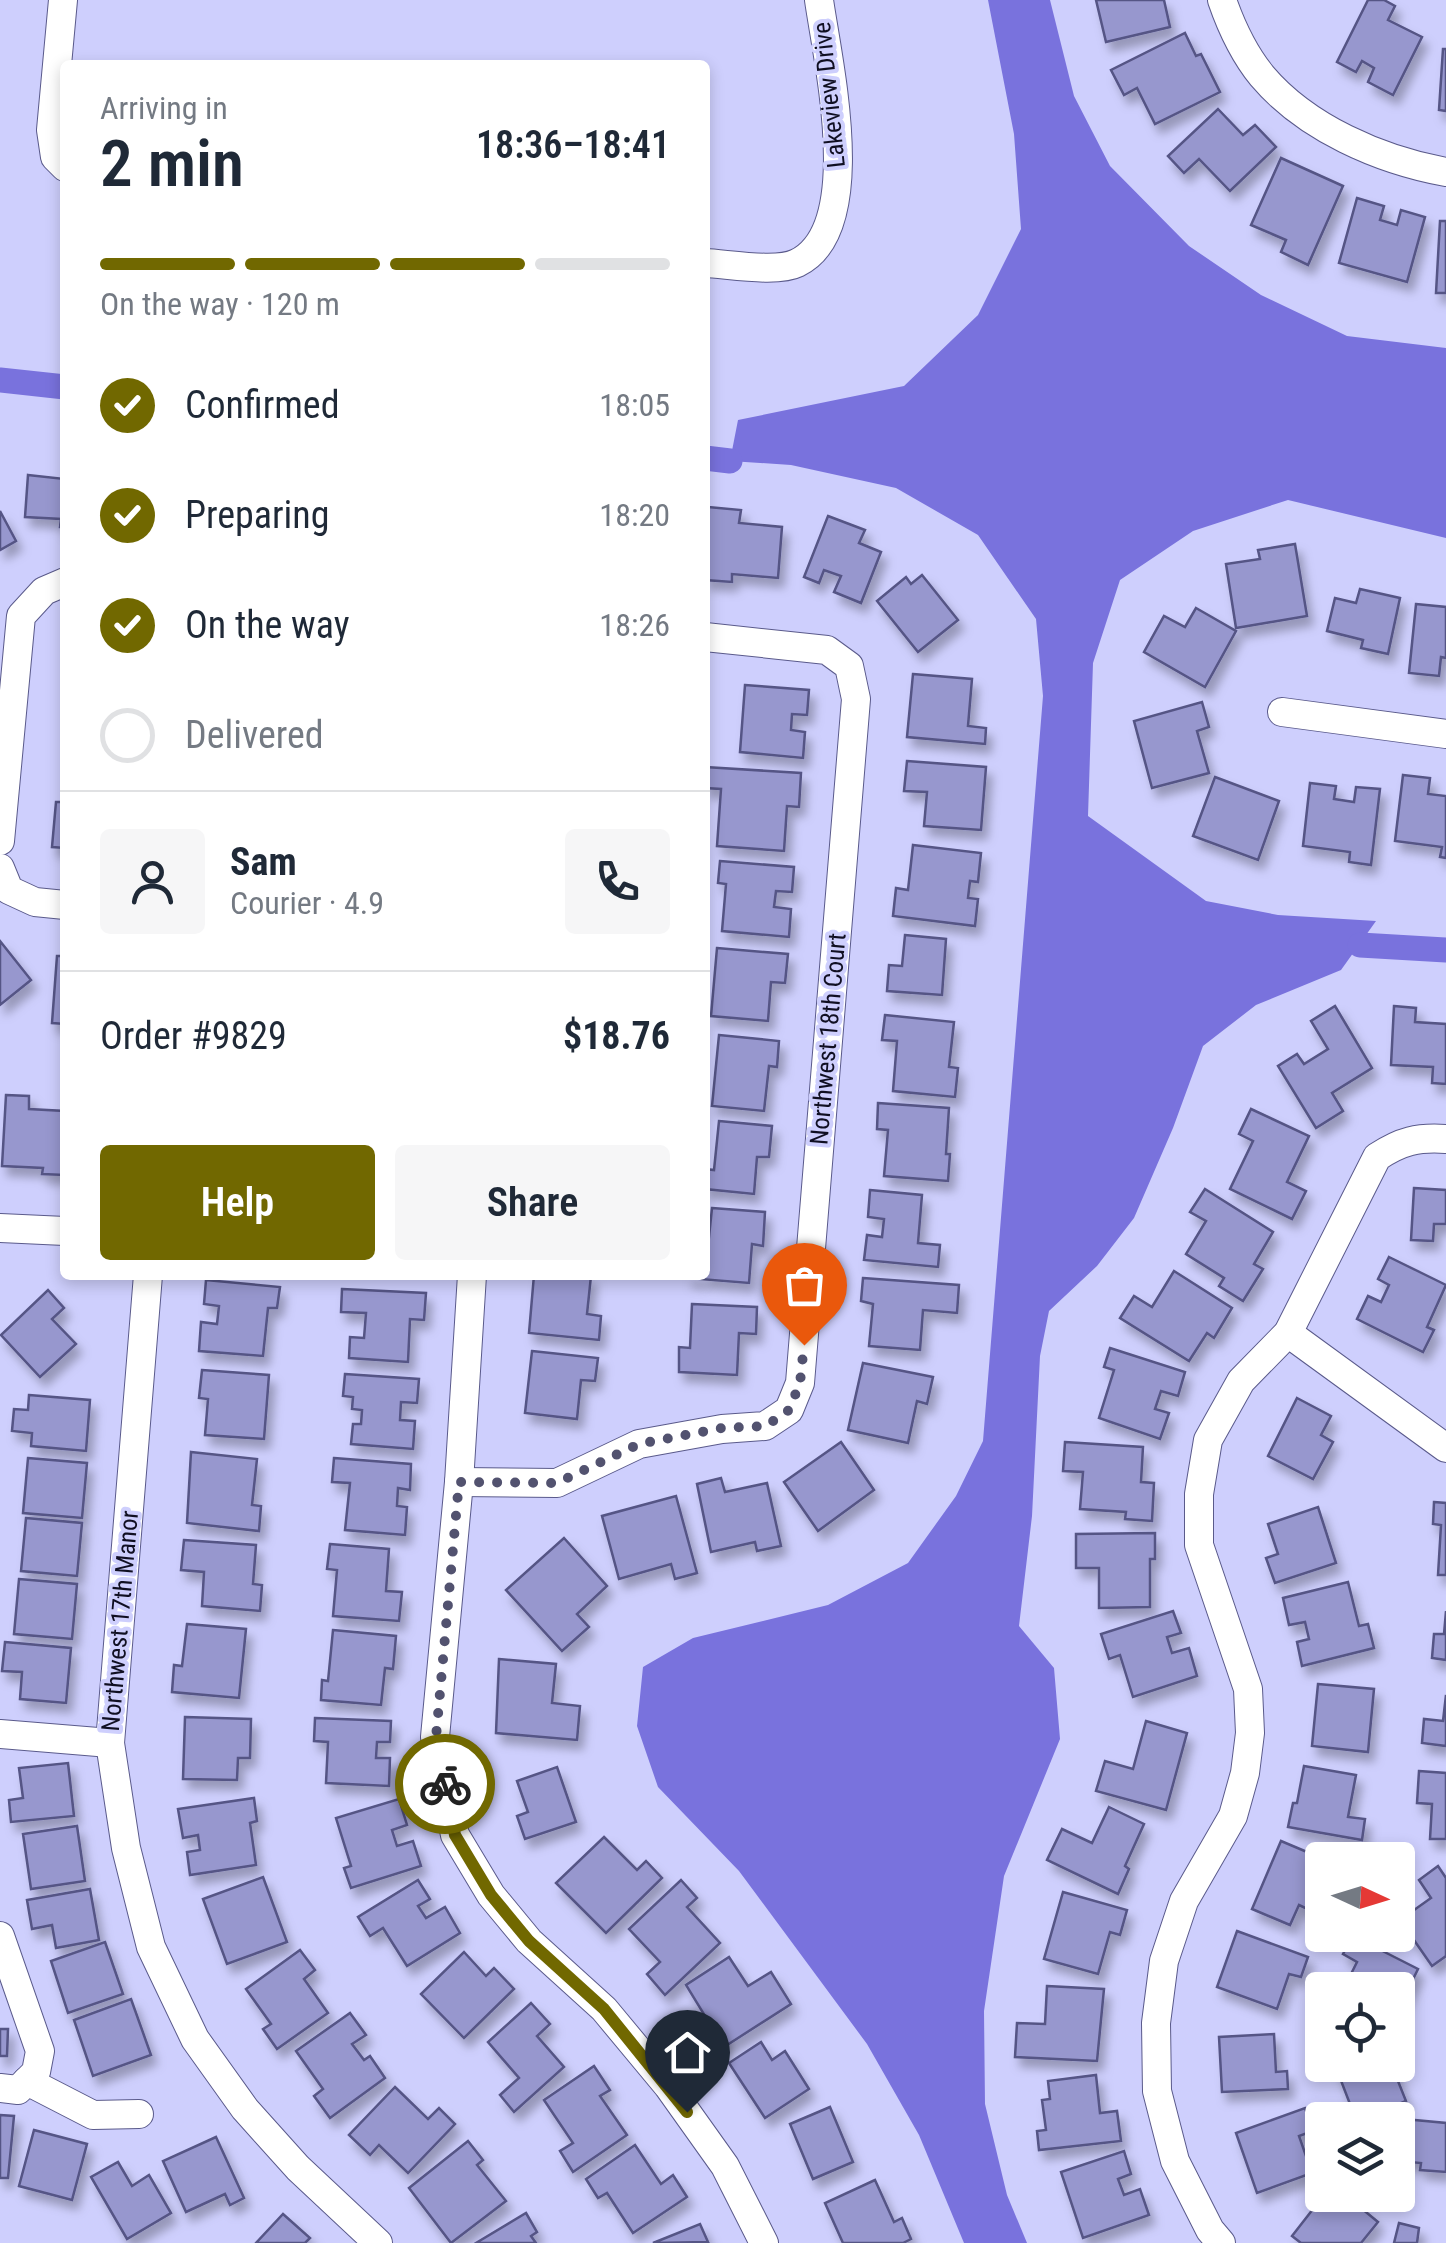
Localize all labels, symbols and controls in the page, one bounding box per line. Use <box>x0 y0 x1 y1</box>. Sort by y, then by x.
street label: Lakeview Drive <box>807 21 851 169</box>
text: Arriving in <box>100 89 228 127</box>
text: 18:36–18:41 <box>476 123 670 167</box>
text: 2 min <box>100 126 244 202</box>
text: On the way · 120 m <box>100 285 340 323</box>
icon: check <box>100 378 155 433</box>
text: Confirmed <box>185 383 340 427</box>
text: 18:05 <box>599 386 670 424</box>
icon: check <box>100 488 155 543</box>
text: Preparing <box>185 493 330 537</box>
text: 18:20 <box>599 496 670 534</box>
icon: check <box>100 598 155 653</box>
text: On the way <box>185 603 350 647</box>
text: 18:26 <box>599 606 670 644</box>
text: Delivered <box>185 713 324 757</box>
button: person <box>100 829 205 934</box>
button: phone <box>565 829 670 934</box>
text: Sam <box>230 840 297 884</box>
text: Courier · 4.9 <box>230 884 384 922</box>
street label: Northwest 18th Court <box>804 932 852 1146</box>
text: Order #9829 <box>100 1014 287 1058</box>
text: $18.76 <box>563 1014 670 1058</box>
button: Help <box>100 1145 375 1260</box>
button: Share <box>395 1145 670 1260</box>
pin <box>762 1243 847 1346</box>
icon: bag <box>777 1258 832 1313</box>
street label: Northwest 17th Manor <box>96 1509 144 1732</box>
courier <box>395 1734 495 1834</box>
icon: bike <box>418 1757 473 1812</box>
north arrow <box>1305 1842 1415 1952</box>
map controls <box>1305 1842 1415 2212</box>
button: locate <box>1305 1972 1415 2082</box>
pin <box>645 2010 730 2113</box>
icon: home <box>660 2025 715 2080</box>
button: layers <box>1305 2102 1415 2212</box>

